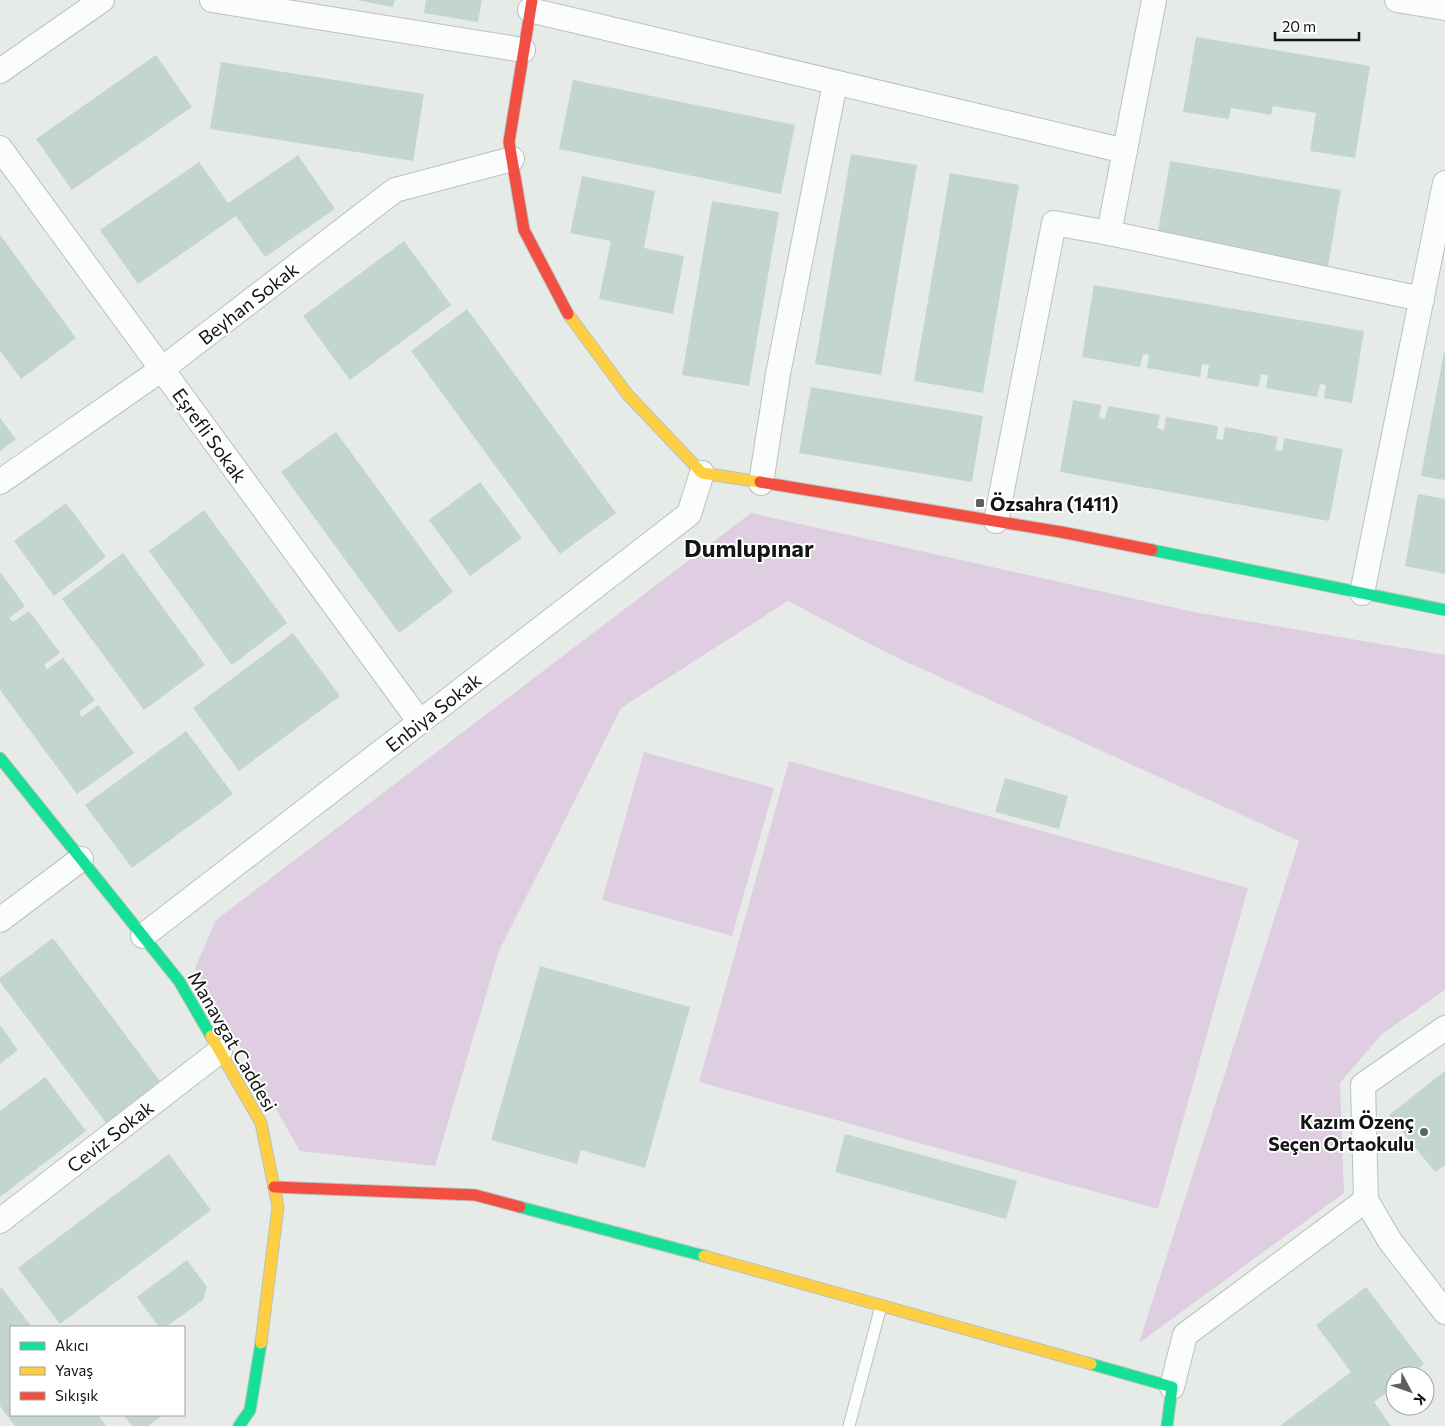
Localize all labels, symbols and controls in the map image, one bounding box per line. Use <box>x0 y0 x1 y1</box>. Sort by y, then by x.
scale bar <box>1275 10 1359 42</box>
text: 20 m <box>1282 17 1316 35</box>
street label: Beyhan Sokak <box>194 257 302 349</box>
street label: Eşrefli Sokak <box>168 383 252 487</box>
place label: Özsahra (1411) <box>990 492 1119 515</box>
marker: Özsahra (1411) <box>974 497 986 509</box>
district label: Dumlupınar <box>684 533 814 562</box>
street label: Enbiya Sokak <box>381 668 485 756</box>
street label: Manavgat Caddesi <box>184 967 282 1115</box>
street label: Ceviz Sokak <box>62 1095 158 1177</box>
place label: Kazım Özenç Seçen Ortaokulu <box>1268 1110 1414 1155</box>
marker: Kazım Özenç Seçen Ortaokulu <box>1418 1126 1430 1138</box>
legend <box>10 1326 185 1416</box>
text: Akıcı <box>55 1336 89 1354</box>
text: Yavaş <box>55 1361 93 1379</box>
north arrow <box>1385 1366 1435 1416</box>
text: Sıkışık <box>55 1386 98 1404</box>
text: K <box>1410 1391 1430 1409</box>

